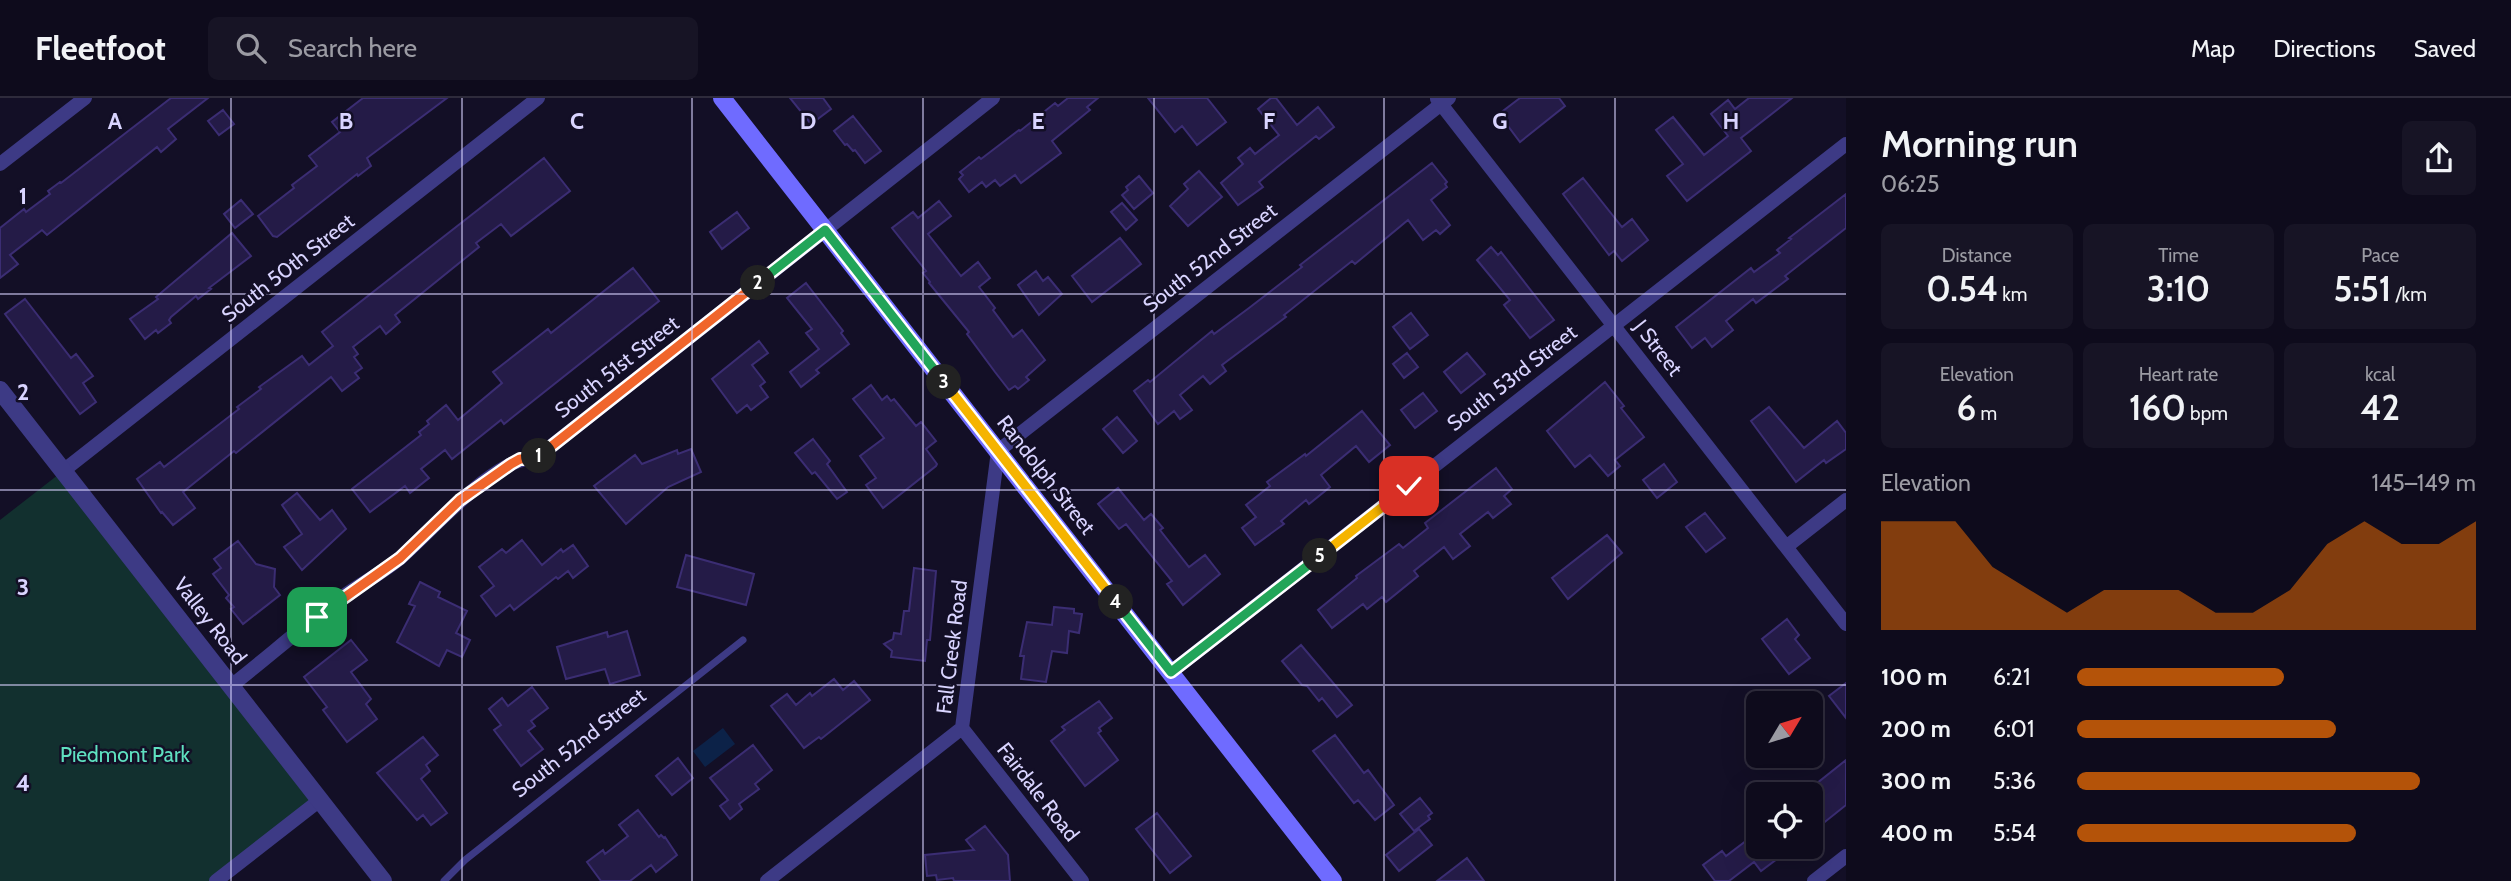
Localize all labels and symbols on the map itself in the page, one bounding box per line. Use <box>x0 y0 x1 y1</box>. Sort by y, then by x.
text: A <box>108 107 123 135</box>
text: B <box>339 107 353 135</box>
text: C <box>570 107 584 135</box>
text: D <box>800 107 816 135</box>
text: E <box>1031 107 1045 135</box>
text: F <box>1263 107 1275 135</box>
text: G <box>1492 107 1508 135</box>
text: H <box>1723 107 1739 135</box>
text: 1 <box>19 182 27 210</box>
street label: South 52nd Street <box>1138 198 1281 317</box>
street label: South 50th Street <box>216 208 359 327</box>
pin: 2 <box>740 266 776 300</box>
street label: South 51st Street <box>550 310 684 423</box>
street label: J Street <box>1628 314 1688 381</box>
street label: South 53rd Street <box>1442 319 1581 436</box>
pin: 3 <box>926 364 962 400</box>
text: 2 <box>17 378 29 406</box>
street label: Randolph Street <box>992 410 1101 539</box>
pin: 1 <box>522 438 556 474</box>
pin <box>1379 456 1439 516</box>
pin: 5 <box>1302 538 1338 574</box>
street label: Valley Road <box>169 572 252 669</box>
text: 3 <box>17 573 29 601</box>
street label: Fall Creek Road <box>931 578 972 715</box>
pin: 4 <box>1098 584 1134 620</box>
pin <box>287 587 347 647</box>
street label: South 52nd Street <box>507 683 650 802</box>
north arrow <box>1746 691 1824 768</box>
street label: Fairdale Road <box>992 737 1085 846</box>
park label: Piedmont Park <box>60 742 191 767</box>
text: 4 <box>16 769 30 797</box>

